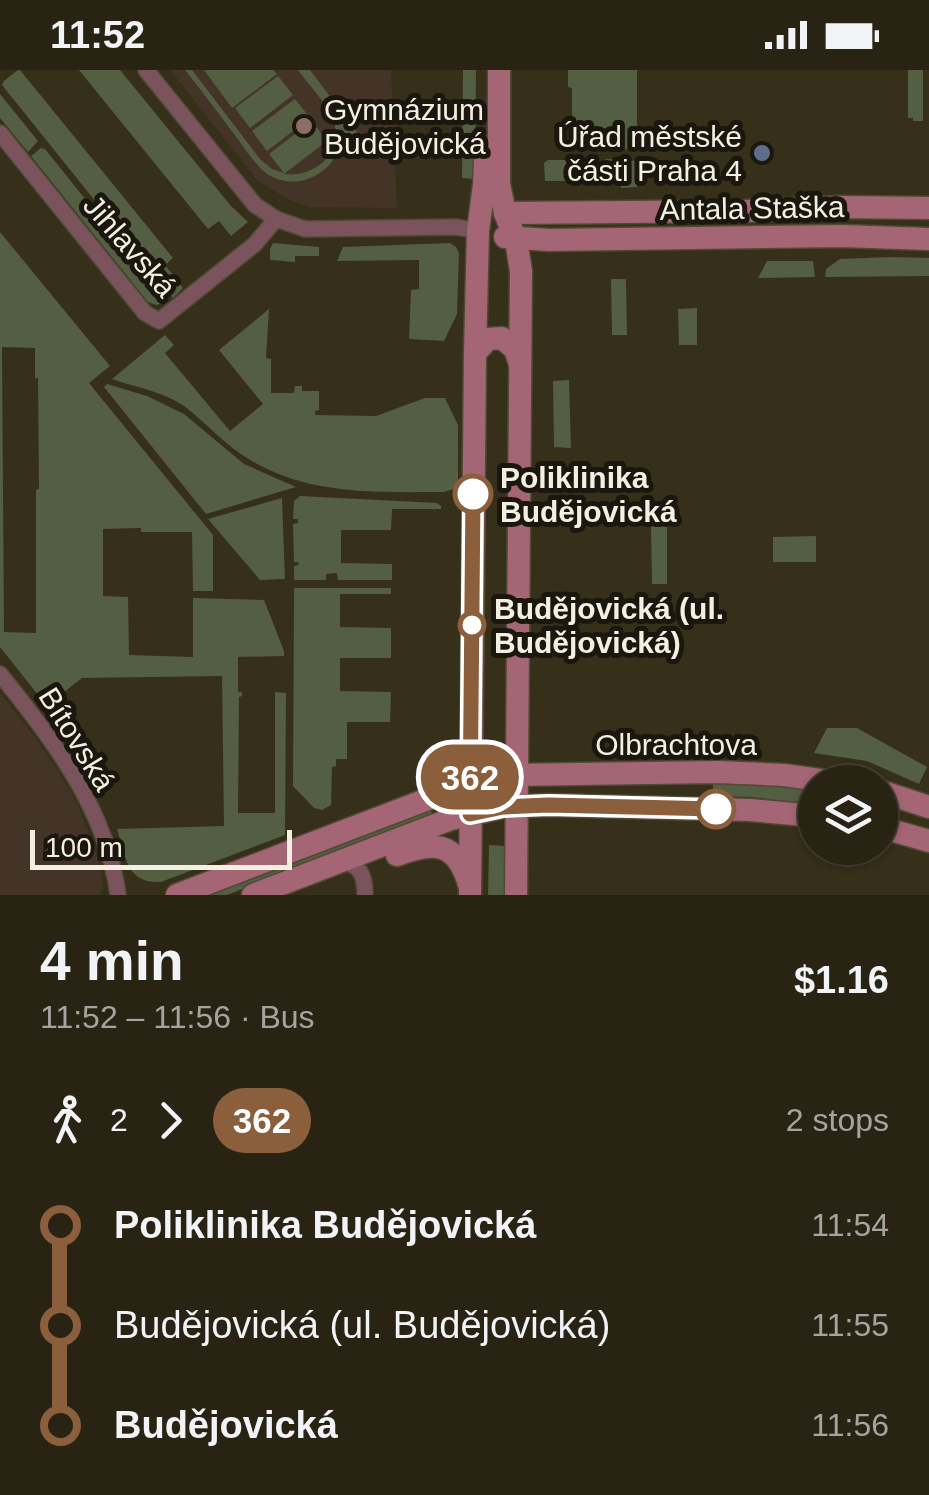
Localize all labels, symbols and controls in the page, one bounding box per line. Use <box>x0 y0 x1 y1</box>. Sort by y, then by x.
text: 11:52 <box>50 14 145 56</box>
place label: Gymnázium Budějovická <box>324 93 486 160</box>
marker: Gymnázium Budějovická <box>293 115 315 137</box>
place label: Úřad městské části Praha 4 <box>557 120 742 187</box>
marker: Úřad městské části Praha 4 <box>751 142 773 164</box>
street label: Jihlavská <box>77 189 183 304</box>
street label: Antala Staška <box>659 190 845 226</box>
place label: Poliklinika Budějovická <box>500 461 677 528</box>
marker: Poliklinika Budějovická <box>454 475 492 513</box>
place label: Budějovická (ul. Budějovická) <box>494 592 724 659</box>
marker: Budějovická (ul. Budějovická) <box>459 612 485 638</box>
street label: Bítovská <box>33 681 122 797</box>
street label: Olbrachtova <box>595 728 757 761</box>
line badge: 362 <box>412 744 528 810</box>
text: 362 <box>441 758 499 797</box>
map controls <box>798 765 898 865</box>
button: layers <box>798 765 898 865</box>
unlabelled marker <box>697 790 735 828</box>
scale bar <box>30 825 292 870</box>
text: 100 m <box>45 832 123 863</box>
text: 4 min <box>40 930 184 992</box>
text: $1.16 <box>794 959 889 1001</box>
text: 11:52 – 11:56 · Bus <box>40 999 315 1035</box>
icon: walk <box>40 1093 95 1148</box>
icon: forward <box>143 1093 198 1148</box>
text: 362 <box>233 1101 291 1140</box>
text: 2 <box>110 1102 128 1138</box>
text: 2 stops <box>786 1102 889 1138</box>
text: Poliklinika Budějovická <box>114 1204 536 1246</box>
text: 11:54 <box>811 1207 889 1243</box>
text: Budějovická (ul. Budějovická) <box>114 1304 610 1346</box>
text: 11:55 <box>811 1307 889 1343</box>
text: Budějovická <box>114 1404 338 1446</box>
text: 11:56 <box>811 1407 889 1443</box>

